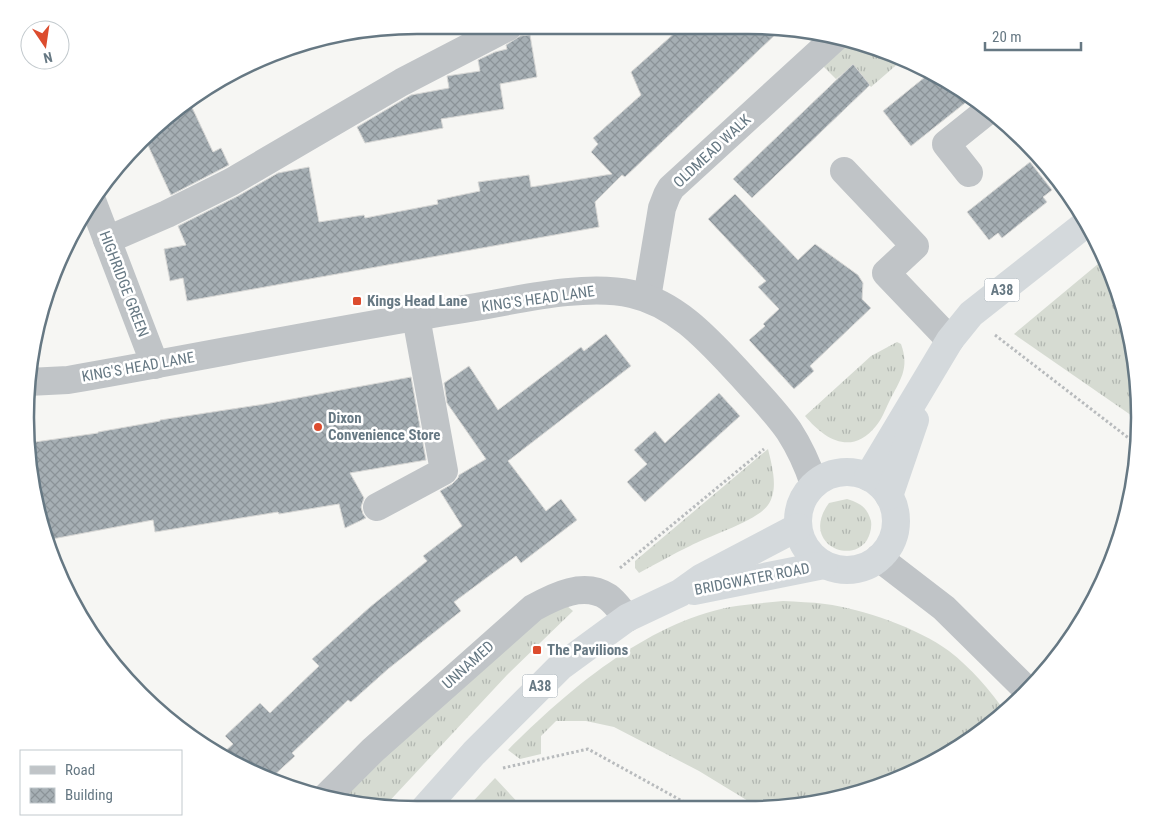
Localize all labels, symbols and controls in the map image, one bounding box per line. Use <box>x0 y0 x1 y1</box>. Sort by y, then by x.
north arrow <box>20 20 70 70</box>
scale bar <box>985 20 1081 52</box>
text: 20 m <box>992 28 1022 46</box>
text: N <box>42 49 54 66</box>
street label: OLDMEAD WALK <box>670 110 755 191</box>
street label: HIGHRIDGE GREEN <box>95 228 153 340</box>
road number: A38 <box>984 278 1020 302</box>
street label: KING'S HEAD LANE <box>480 282 596 316</box>
place label: Kings Head Lane <box>367 292 467 310</box>
marker: Kings Head Lane <box>351 295 363 307</box>
street label: KING'S HEAD LANE <box>80 348 196 386</box>
place label: Dixon Convenience Store <box>328 409 440 444</box>
marker: Dixon Convenience Store <box>312 421 324 433</box>
street label: BRIDGWATER ROAD <box>693 559 811 599</box>
street label: UNNAMED <box>439 637 497 693</box>
place label: The Pavilions <box>547 641 628 659</box>
marker: The Pavilions <box>531 644 543 656</box>
road number: A38 <box>522 674 558 698</box>
legend <box>20 750 182 815</box>
text: Road <box>65 761 95 779</box>
text: Building <box>65 786 113 804</box>

